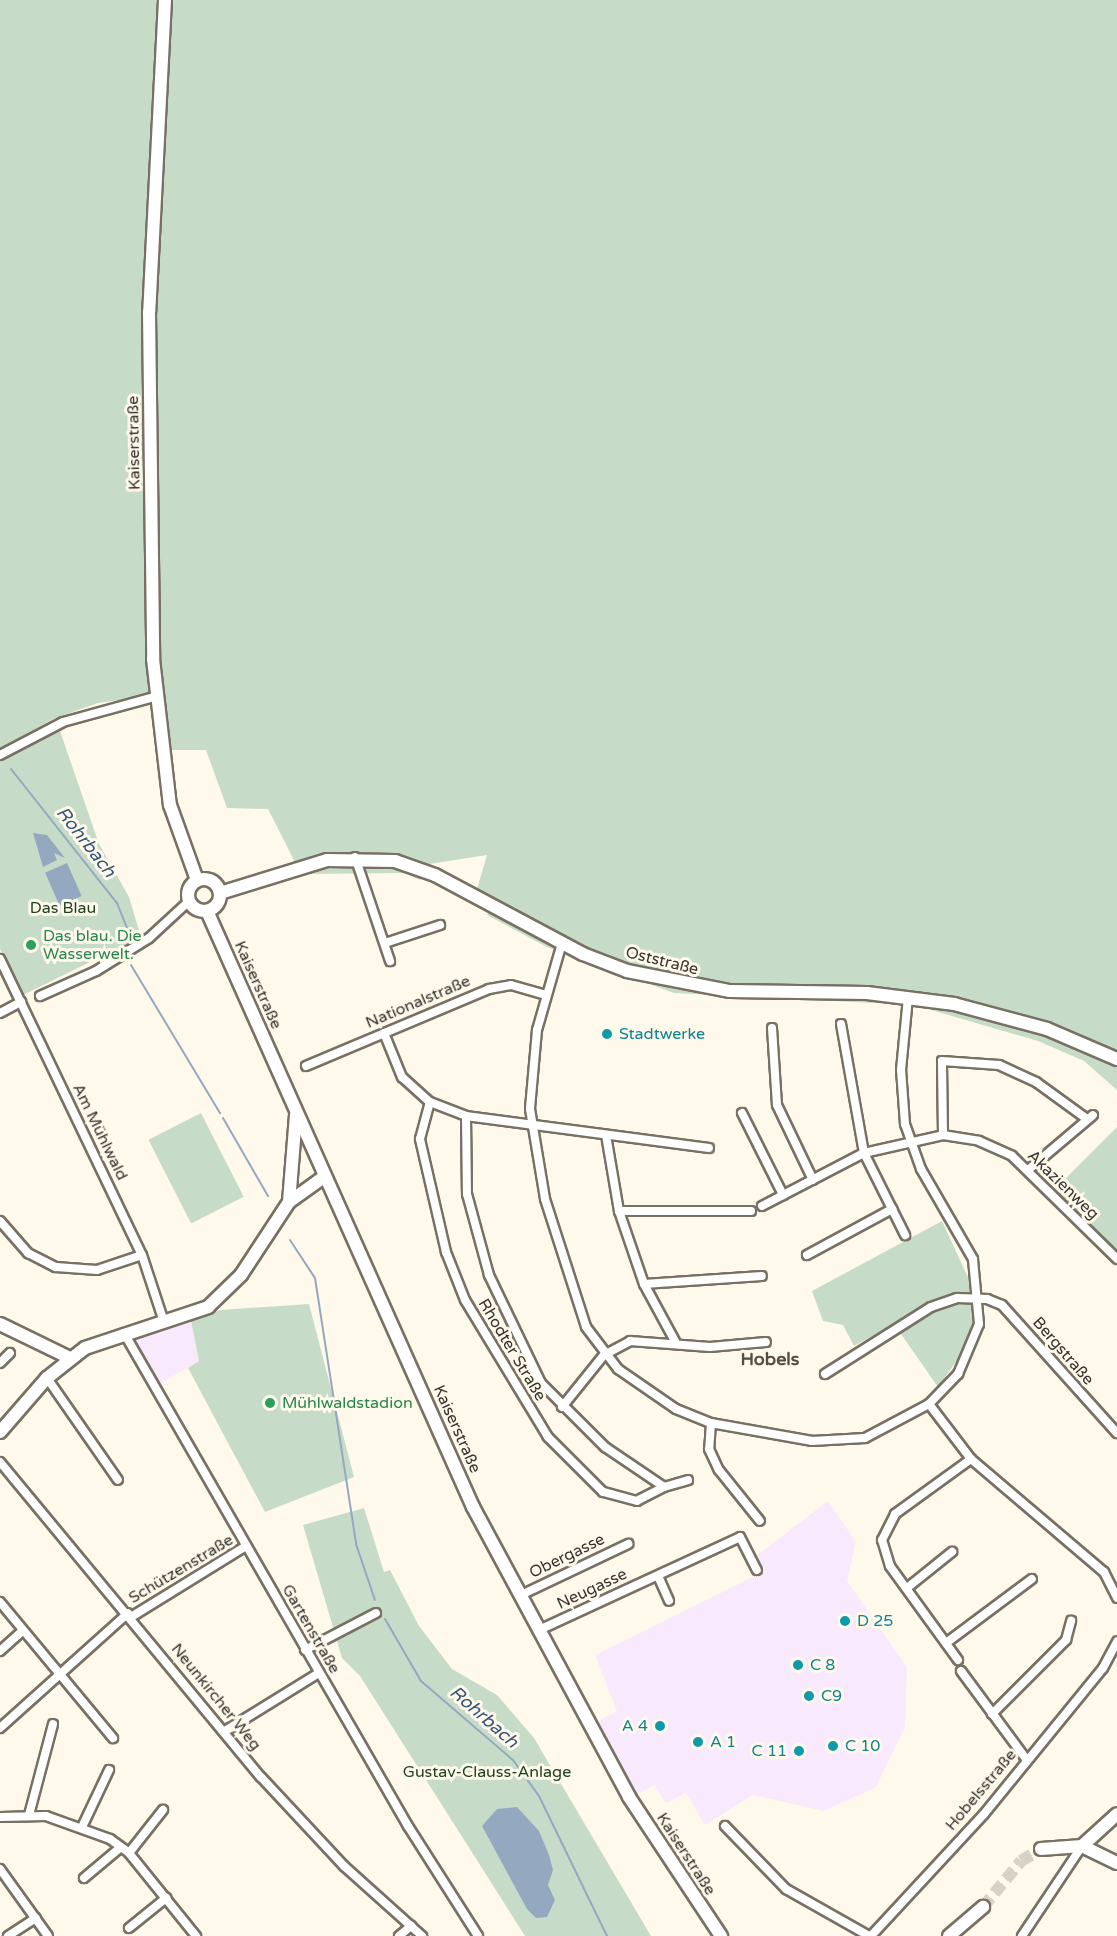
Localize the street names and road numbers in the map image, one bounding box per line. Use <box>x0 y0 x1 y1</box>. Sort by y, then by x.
street label: Kaiserstraße <box>124 396 144 490</box>
street label: Kaiserstraße <box>230 938 286 1032</box>
street label: Oststraße <box>624 943 700 979</box>
street label: Nationalstraße <box>363 971 473 1033</box>
street label: Am Mühlwald <box>68 1081 132 1183</box>
street label: Akazienweg <box>1023 1146 1103 1224</box>
street label: Rhodter Straße <box>474 1295 550 1405</box>
street label: Bergstraße <box>1028 1313 1098 1389</box>
street label: Kaiserstraße <box>429 1382 485 1476</box>
street label: Schützenstraße <box>125 1530 237 1608</box>
street label: Obergasse <box>526 1530 608 1582</box>
street label: Neugasse <box>554 1564 630 1614</box>
street label: Gartenstraße <box>278 1581 344 1677</box>
street label: Neunkircher Weg <box>167 1640 265 1754</box>
street label: Hobelsstraße <box>941 1746 1021 1834</box>
street label: Kaiserstraße <box>652 1809 720 1899</box>

